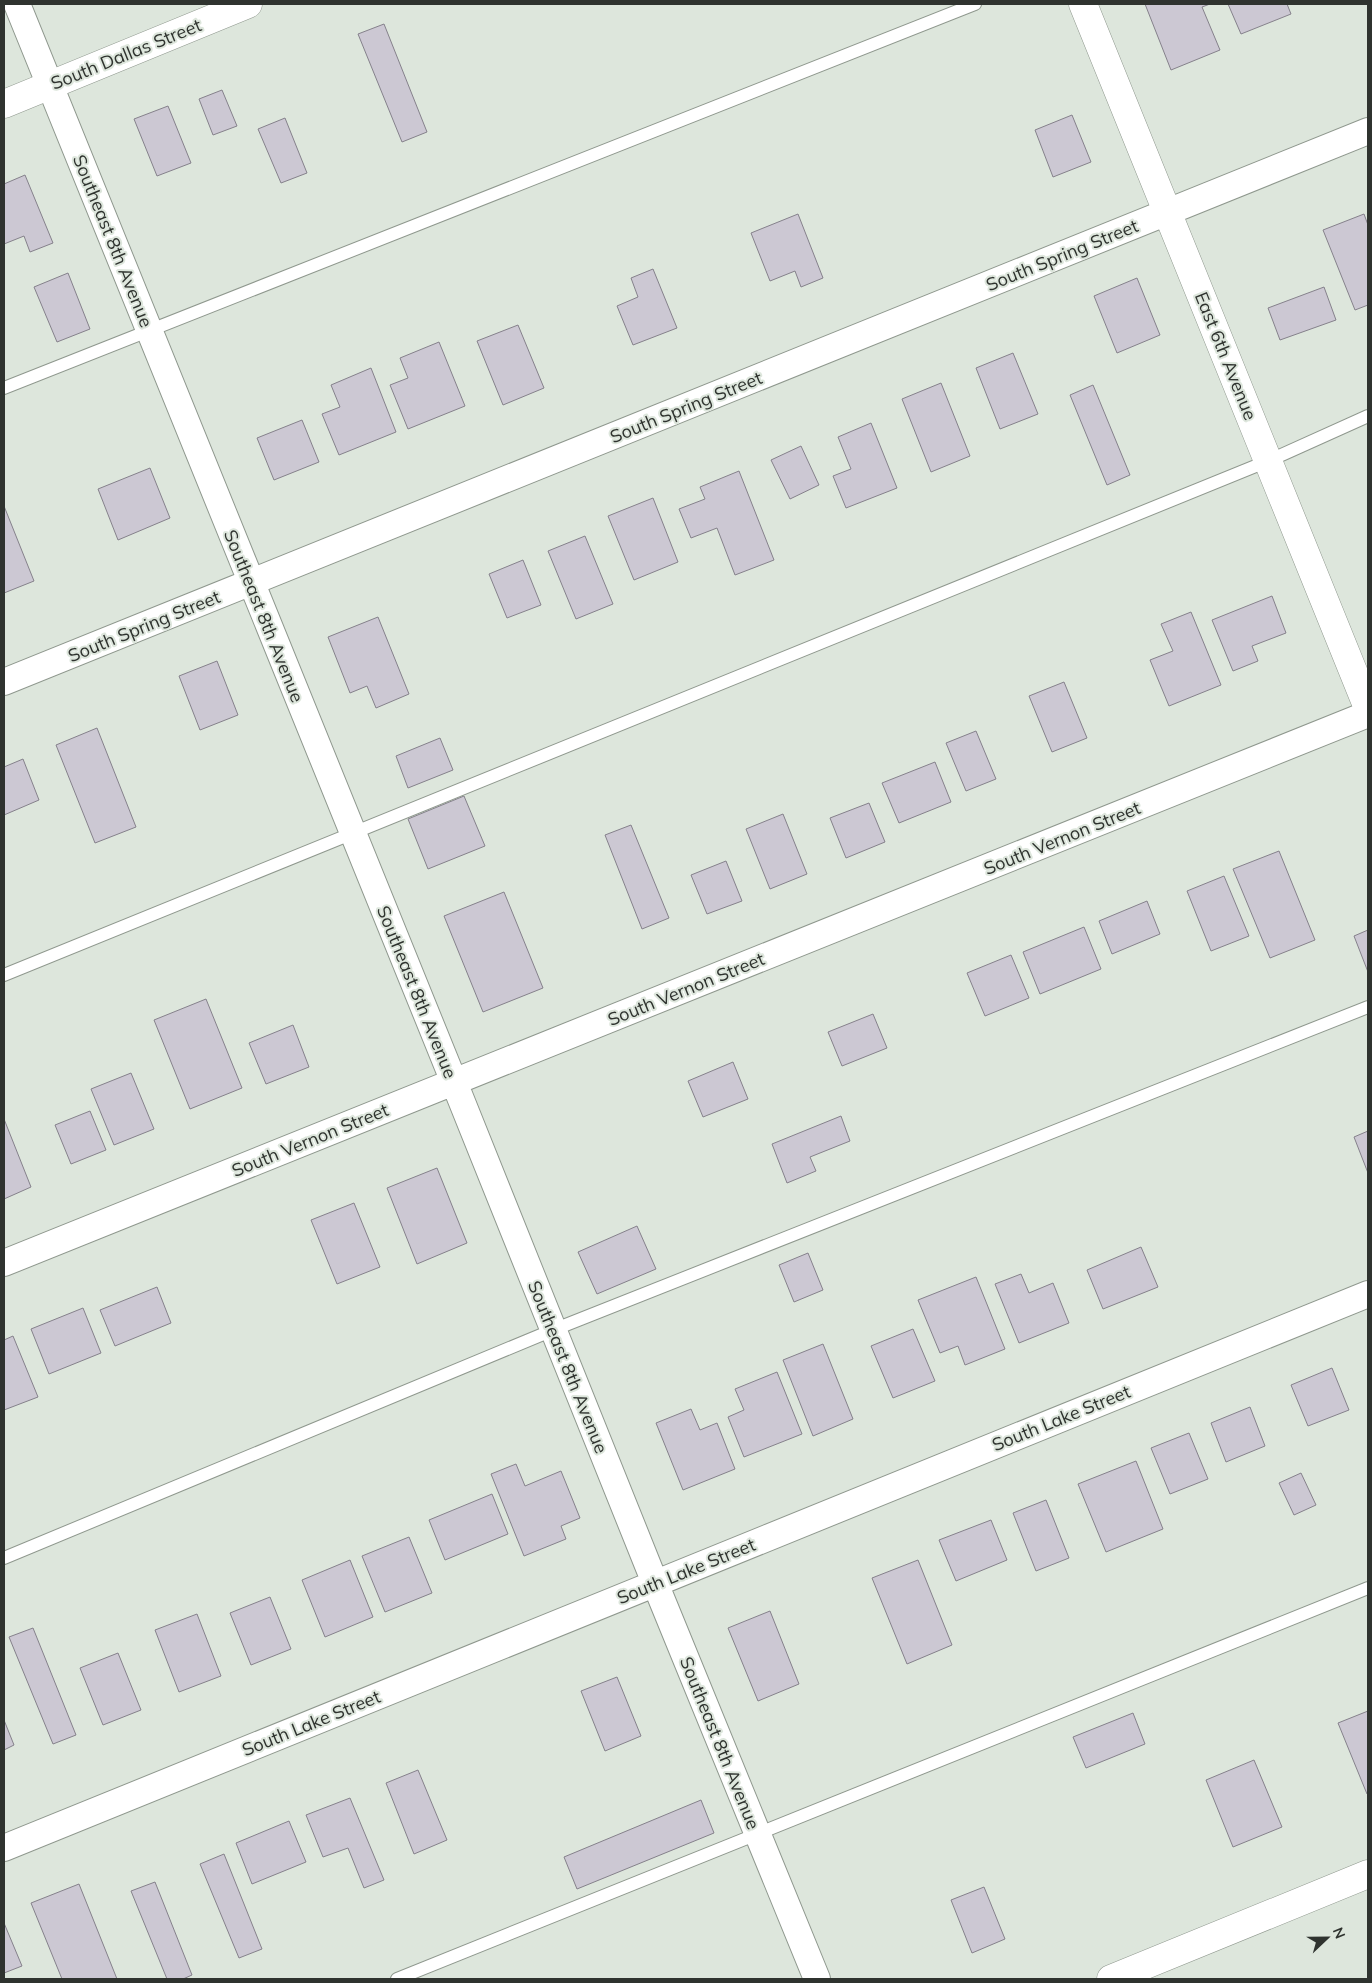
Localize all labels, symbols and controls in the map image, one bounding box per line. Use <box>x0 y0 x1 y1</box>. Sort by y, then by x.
street label: South Dallas Street <box>47 13 205 95</box>
street label: Southeast 8th Avenue <box>68 151 158 331</box>
street label: South Spring Street <box>983 214 1141 296</box>
street label: East 6th Avenue <box>1190 289 1262 423</box>
street label: South Spring Street <box>607 366 765 448</box>
street label: Southeast 8th Avenue <box>219 526 309 706</box>
street label: South Spring Street <box>65 585 223 667</box>
street label: South Vernon Street <box>980 796 1144 880</box>
street label: Southeast 8th Avenue <box>372 902 462 1082</box>
street label: South Vernon Street <box>604 947 768 1031</box>
street label: South Vernon Street <box>228 1098 392 1182</box>
street label: Southeast 8th Avenue <box>523 1277 613 1457</box>
street label: South Lake Street <box>988 1380 1134 1456</box>
street label: South Lake Street <box>613 1533 759 1609</box>
street label: Southeast 8th Avenue <box>675 1653 765 1833</box>
street label: South Lake Street <box>238 1685 384 1761</box>
north arrow <box>1302 1913 1352 1963</box>
text: N <box>1329 1925 1349 1941</box>

